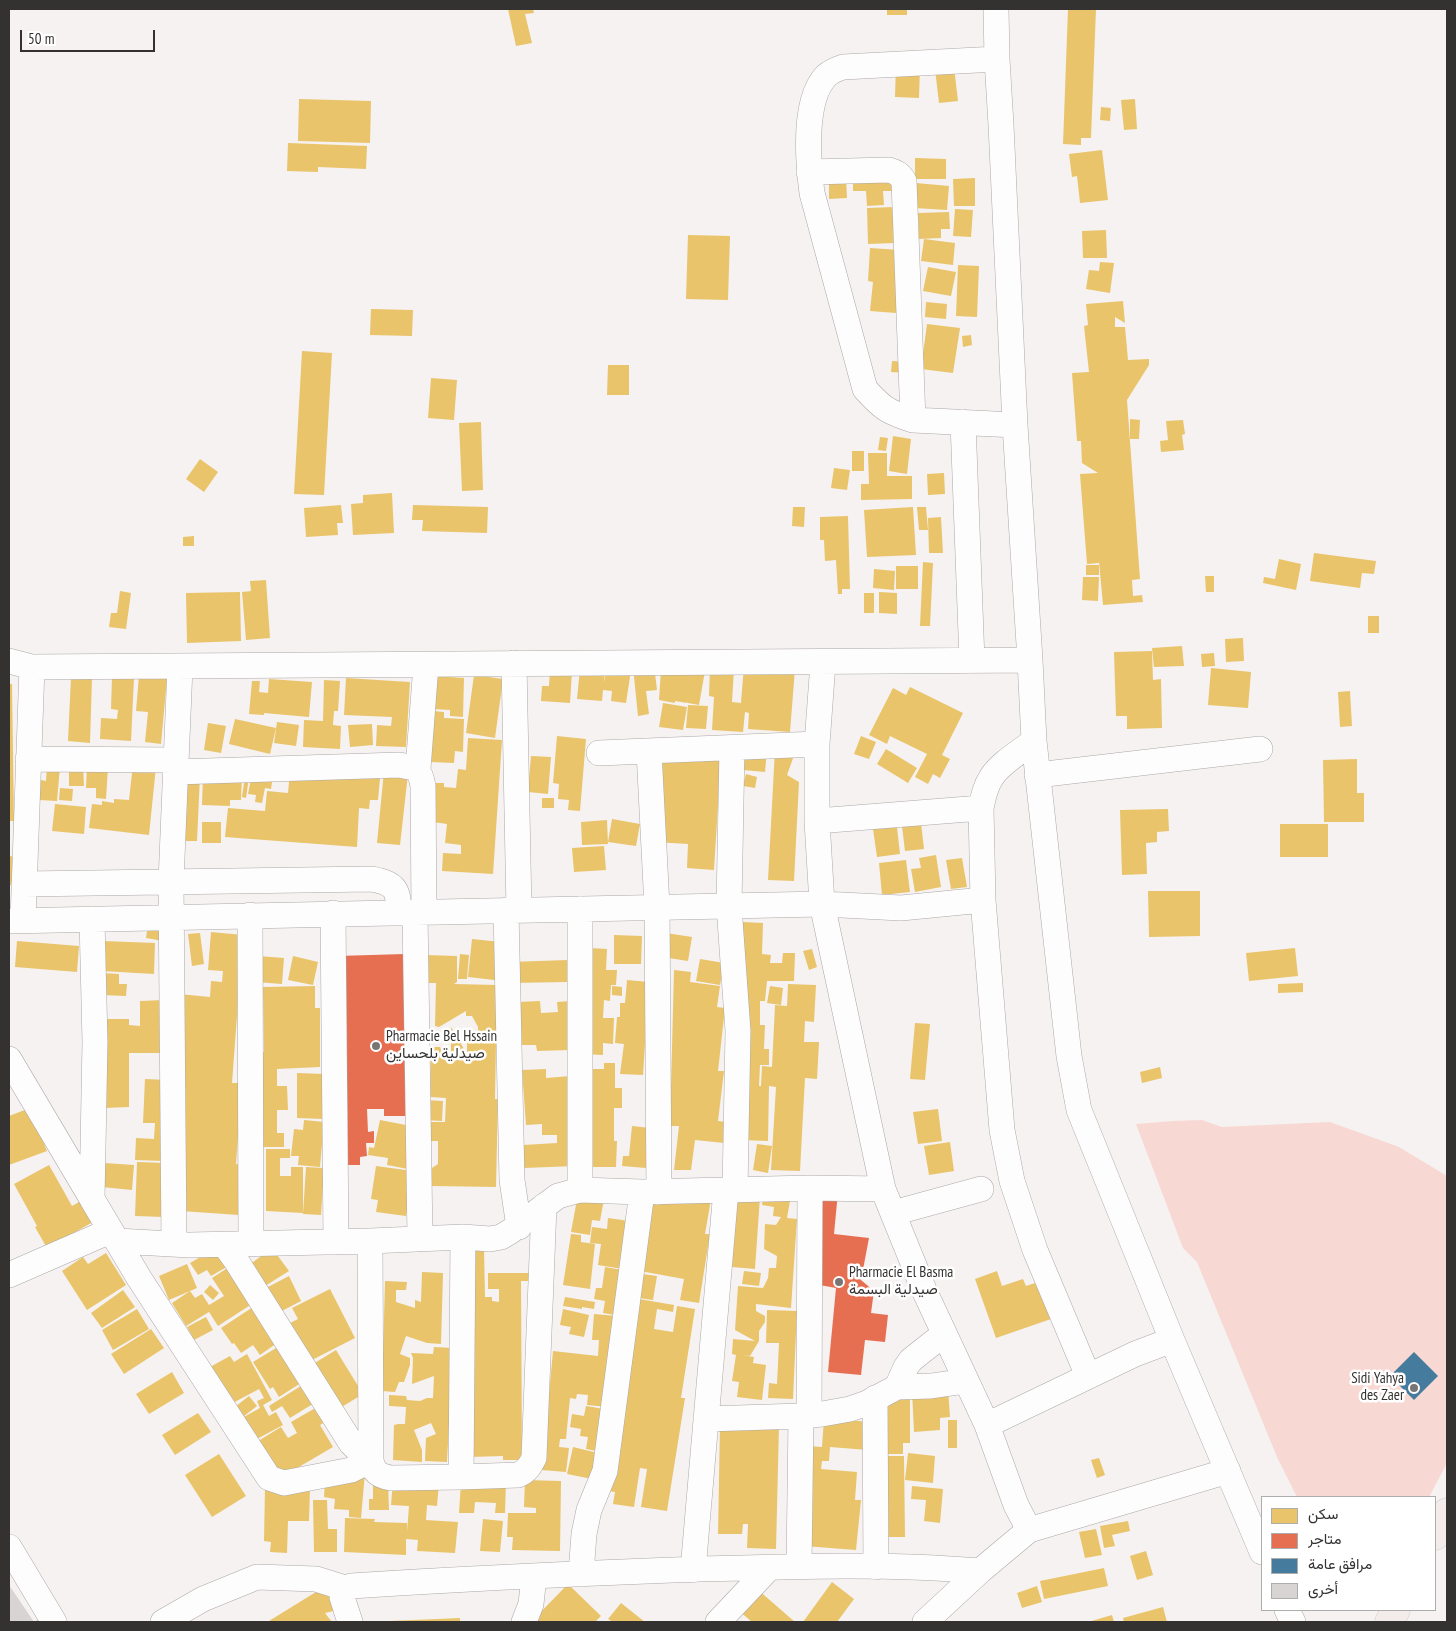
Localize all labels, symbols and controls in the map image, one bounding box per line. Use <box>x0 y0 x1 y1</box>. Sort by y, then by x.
scale bar <box>22 20 158 52</box>
text: 50 m <box>28 29 54 48</box>
place label: Pharmacie Bel Hssain صيدلية بلحساين <box>386 1028 497 1063</box>
marker: Pharmacie Bel Hssain صيدلية بلحساين <box>370 1040 382 1052</box>
place label: Pharmacie El Basma صيدلية البسمة <box>849 1264 953 1299</box>
marker: Pharmacie El Basma صيدلية البسمة <box>833 1276 845 1288</box>
place label: Sidi Yahya des Zaer <box>1351 1370 1404 1405</box>
marker: Sidi Yahya des Zaer <box>1408 1382 1420 1394</box>
legend <box>1261 1496 1436 1611</box>
text: سكن <box>1308 1504 1338 1523</box>
text: متاجر <box>1308 1529 1342 1548</box>
text: مرافق عامة <box>1308 1554 1372 1573</box>
text: أخرى <box>1308 1579 1338 1598</box>

